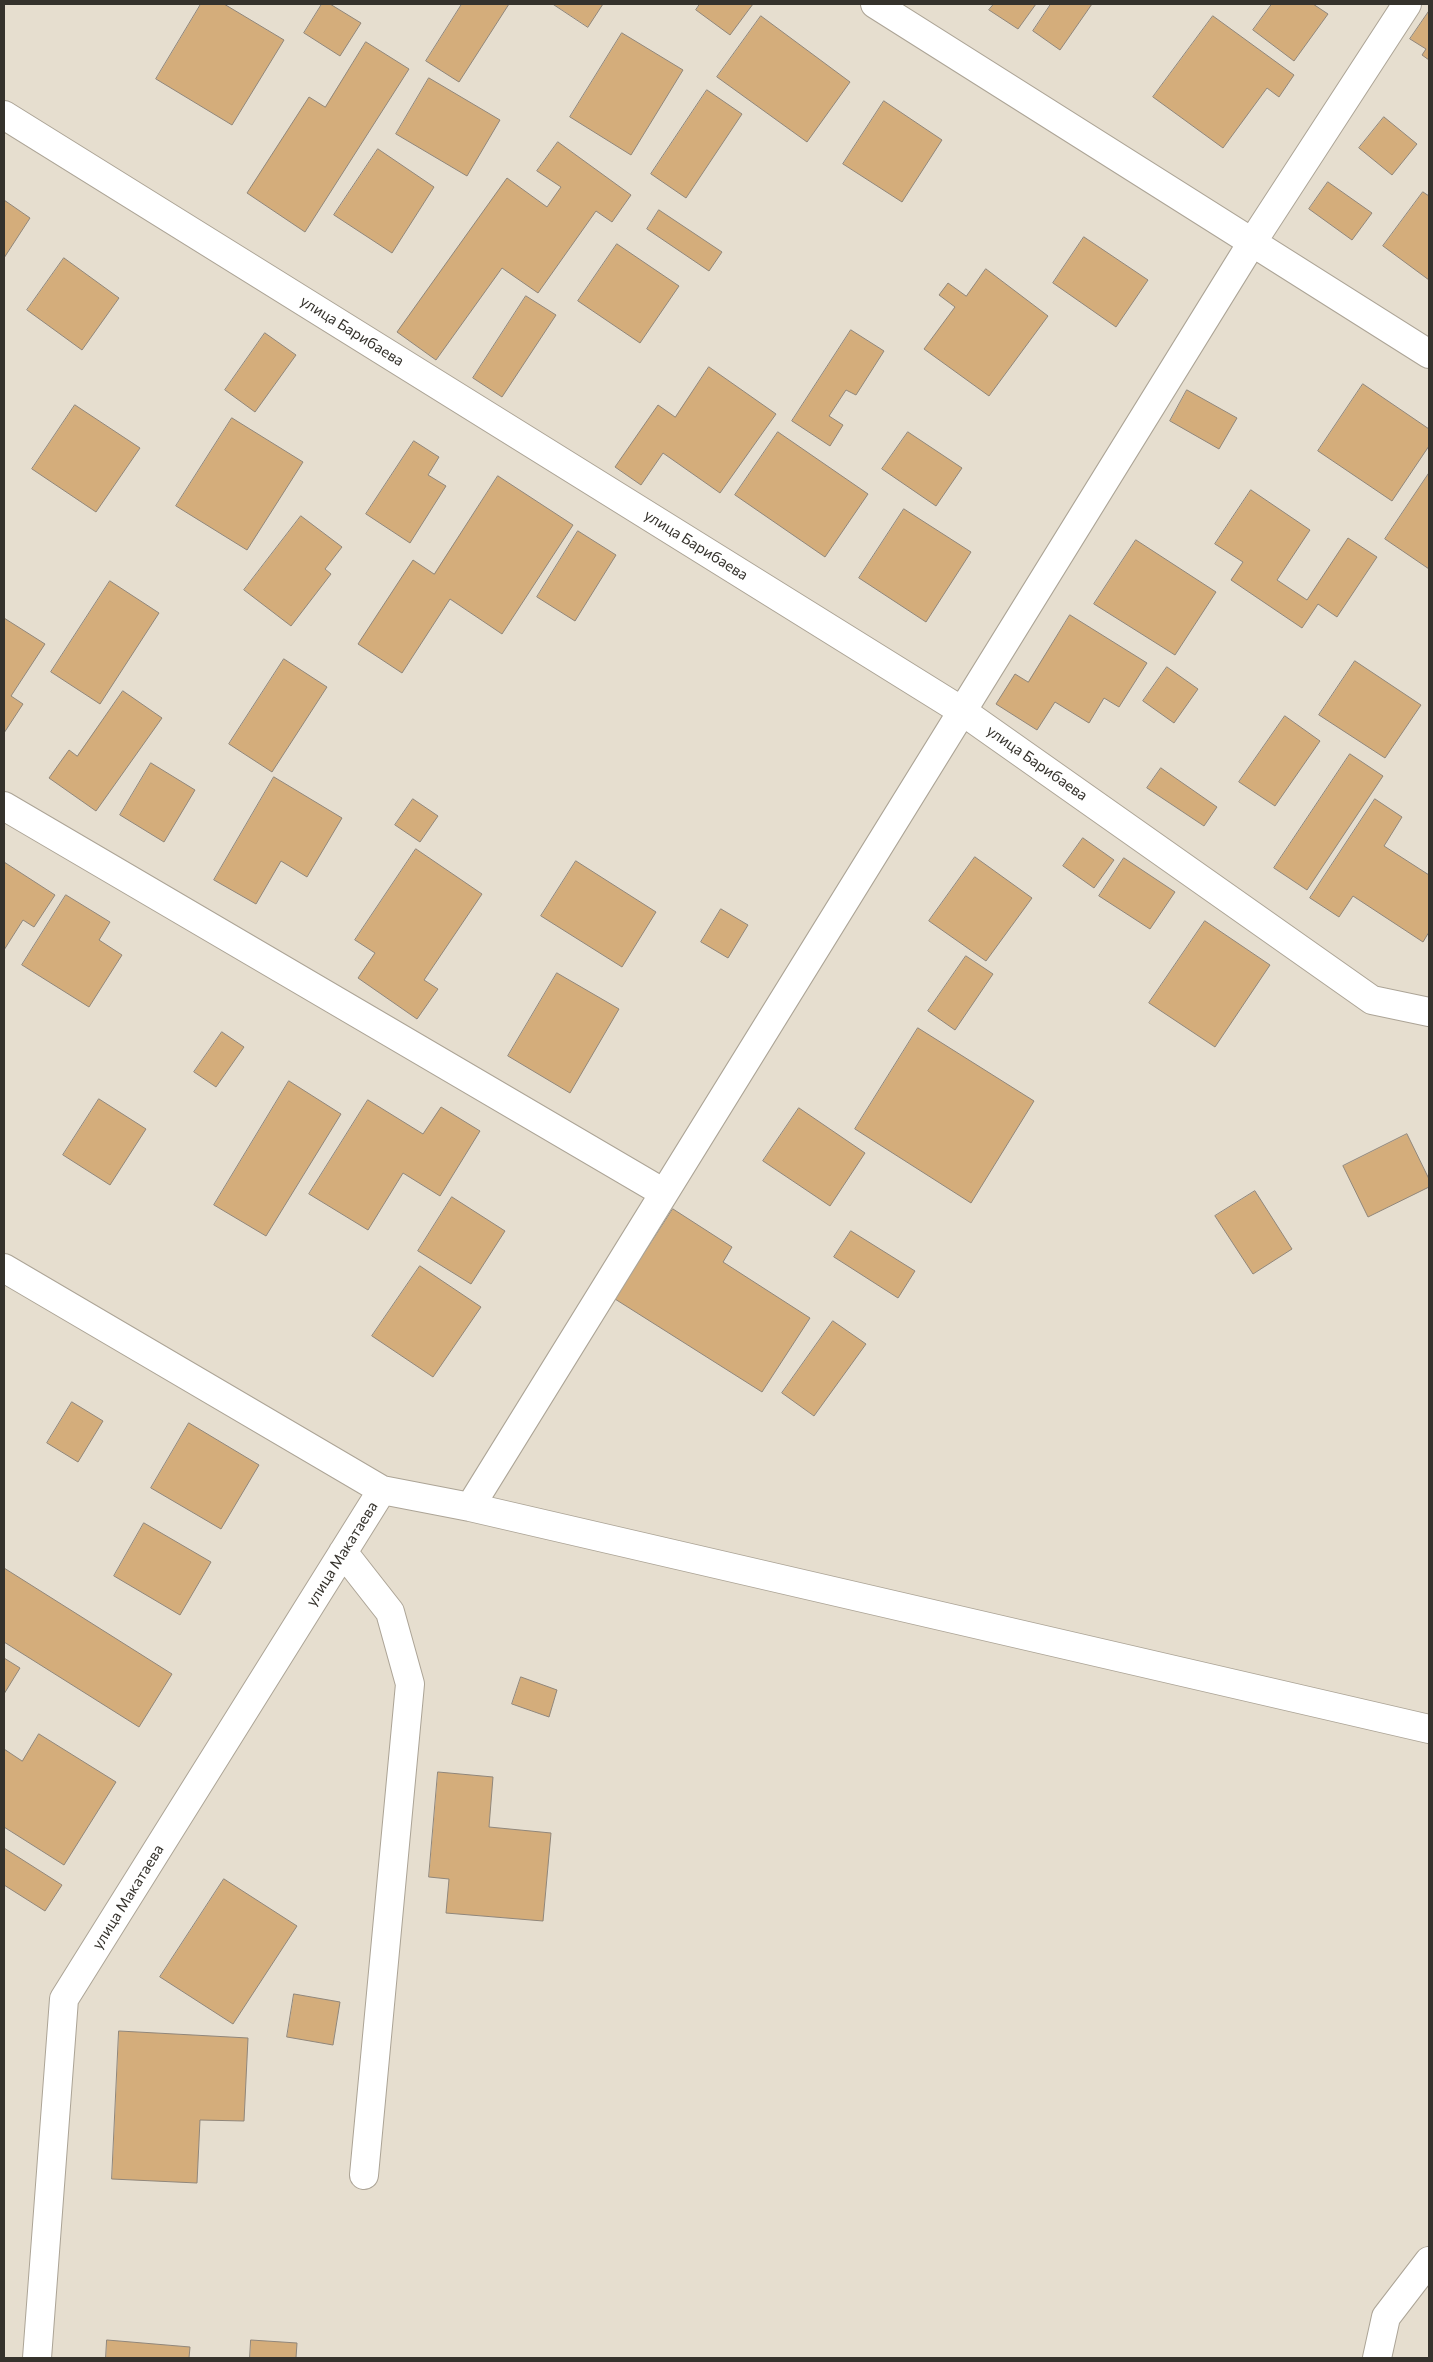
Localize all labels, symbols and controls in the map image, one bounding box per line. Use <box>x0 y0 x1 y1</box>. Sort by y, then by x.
street label: улица Барибаева <box>297 292 407 370</box>
street label: улица Барибаева <box>641 506 751 584</box>
street label: улица Барибаева <box>983 722 1091 804</box>
street label: улица Макатаева <box>303 1498 381 1610</box>
street label: улица Макатаева <box>89 1841 167 1953</box>

